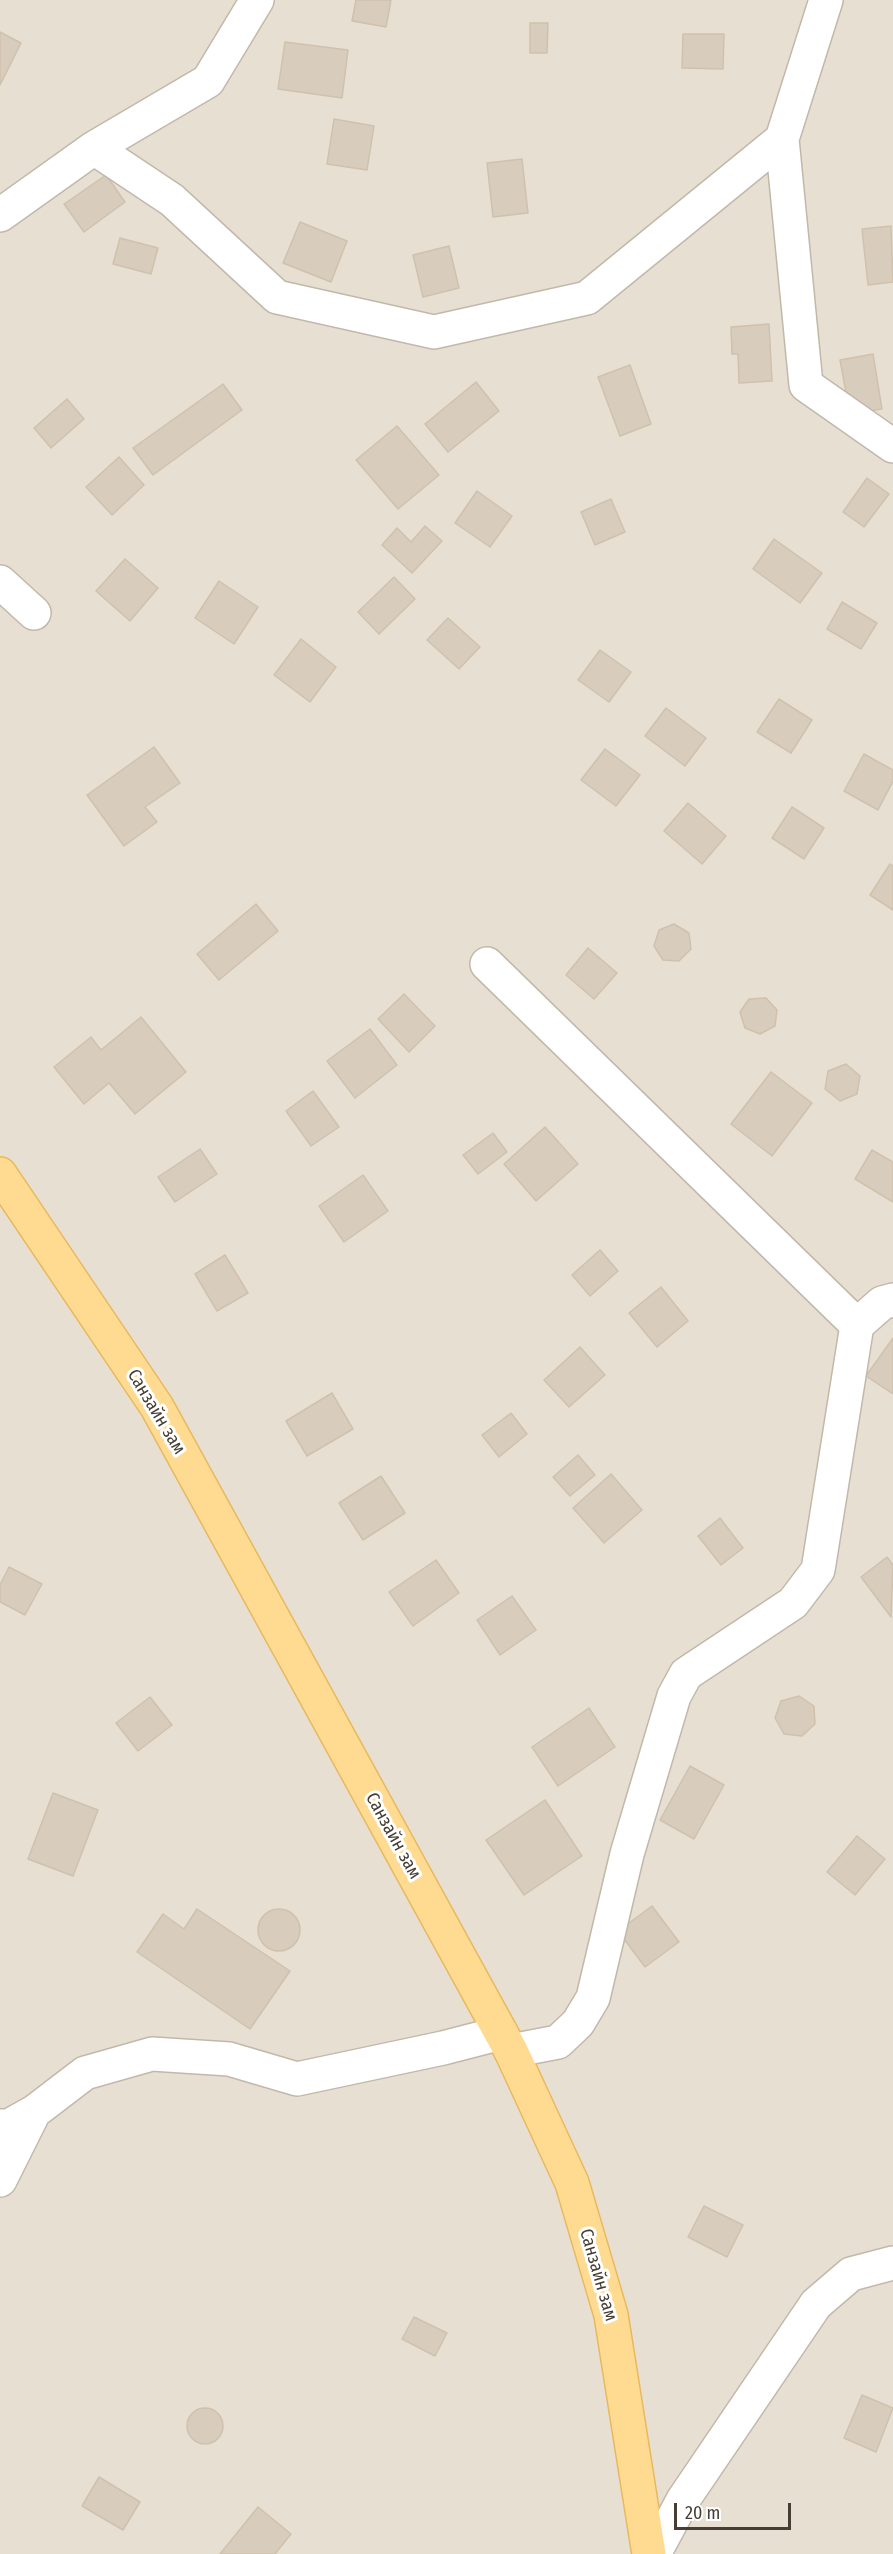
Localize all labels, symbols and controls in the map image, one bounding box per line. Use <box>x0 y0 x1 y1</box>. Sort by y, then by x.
street label: Санзайн зам <box>122 1366 190 1458</box>
street label: Санзайн зам <box>361 1789 425 1883</box>
street label: Санзайн зам <box>575 2226 621 2324</box>
scale bar <box>677 2491 794 2529</box>
text: 20 m <box>685 2502 720 2524</box>

